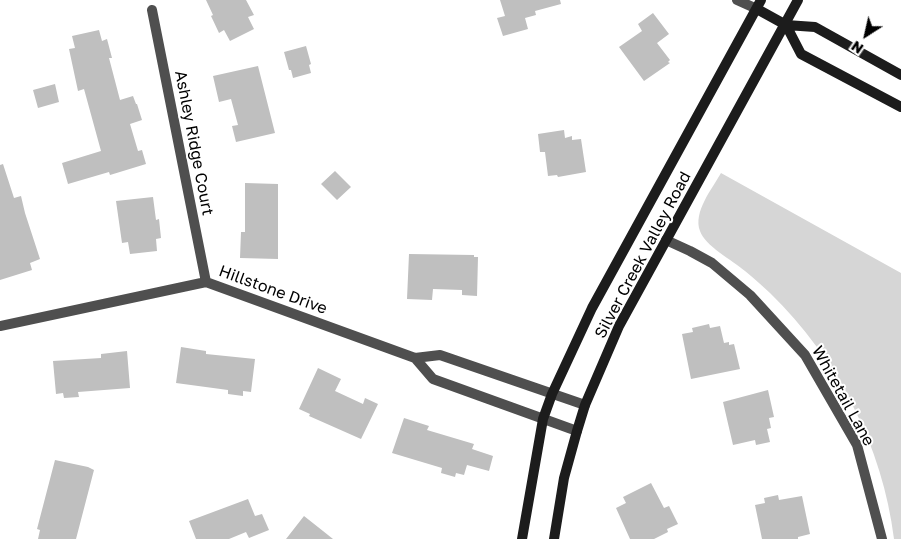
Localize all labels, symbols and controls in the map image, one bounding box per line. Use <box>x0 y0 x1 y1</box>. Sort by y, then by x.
north arrow <box>841 10 891 60</box>
text: N <box>848 38 866 58</box>
street label: Ashley Ridge Court <box>171 69 217 217</box>
street label: Silver Creek Valley Road <box>591 168 695 342</box>
street label: Hillstone Drive <box>216 261 330 319</box>
street label: Whitetail Lane <box>808 343 878 449</box>

